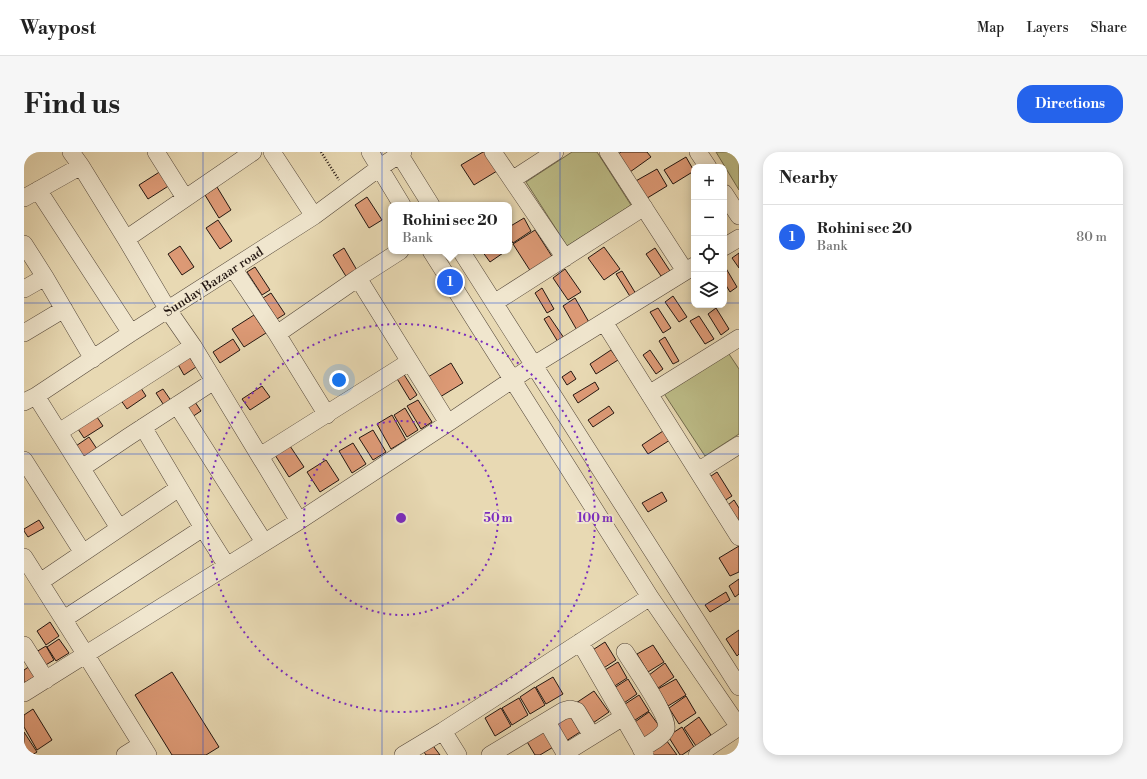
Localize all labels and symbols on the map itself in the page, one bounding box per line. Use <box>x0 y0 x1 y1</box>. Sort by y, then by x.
street label: Sunday Bazaar road <box>161 243 267 320</box>
pin: 1 <box>437 267 463 297</box>
your location <box>329 370 349 390</box>
centre of rings <box>394 511 408 525</box>
text: 50 m <box>483 511 513 526</box>
text: 100 m <box>577 511 613 526</box>

